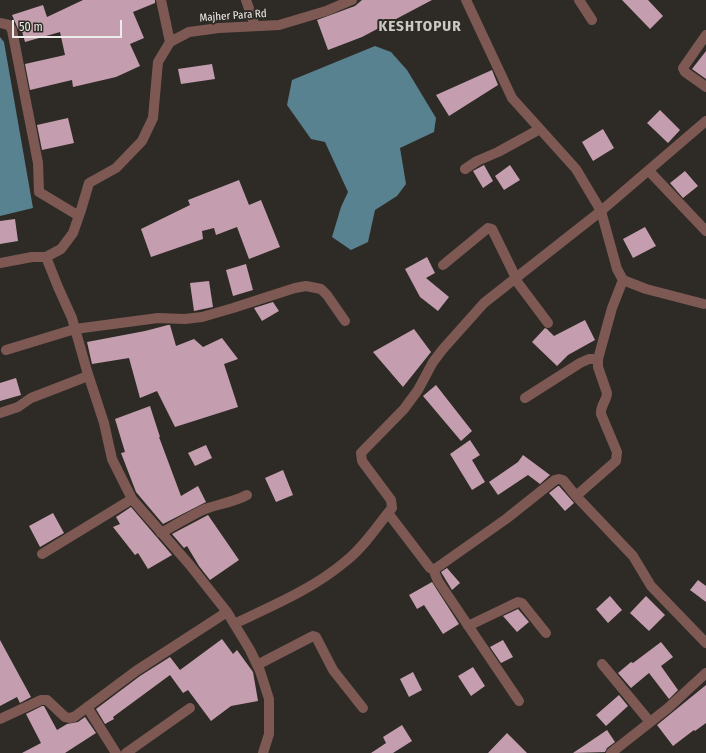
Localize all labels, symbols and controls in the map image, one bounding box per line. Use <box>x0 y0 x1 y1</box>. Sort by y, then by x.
street label: Majher Para Rd <box>199 7 267 25</box>
scale bar <box>14 12 124 38</box>
district label: KESHTOPUR <box>378 18 462 36</box>
text: 50 m <box>19 20 43 34</box>

